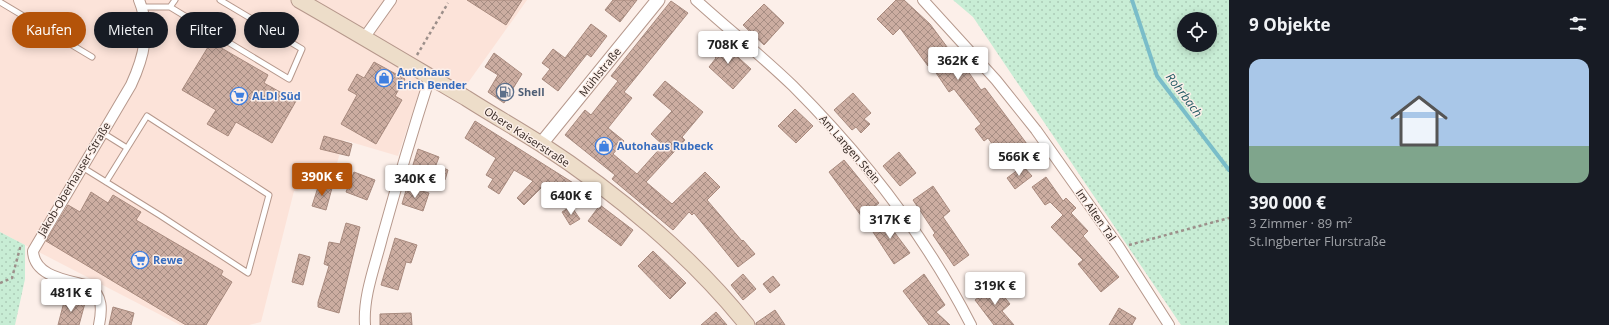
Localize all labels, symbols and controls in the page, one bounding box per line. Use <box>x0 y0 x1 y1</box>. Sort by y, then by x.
chip: Kaufen <box>12 12 86 48</box>
chip: Mieten <box>94 12 168 48</box>
chip: Filter <box>176 12 236 48</box>
chip: Neu <box>244 12 299 48</box>
map controls <box>1177 12 1217 52</box>
button: locate <box>1177 12 1217 52</box>
text: 9 Objekte <box>1249 13 1331 36</box>
icon: filters <box>1567 13 1589 35</box>
pin: 708K € <box>695 31 761 65</box>
text: 708K € <box>707 35 749 53</box>
street label: Mühlstraße <box>575 44 624 99</box>
pin: 362K € <box>925 47 991 81</box>
text: 362K € <box>937 51 979 69</box>
place label: Autohaus Erich Bender <box>397 64 467 92</box>
shop icon: Autohaus Erich Bender <box>374 68 394 88</box>
water label: Rohrbach <box>1162 69 1207 120</box>
fuel station icon: Shell <box>495 82 515 102</box>
place label: Shell <box>518 84 545 99</box>
icon: home <box>1383 85 1455 157</box>
supermarket icon: ALDI Süd <box>229 86 249 106</box>
place label: ALDI Süd <box>252 88 301 103</box>
street label: Obere Kaiserstraße <box>482 103 573 170</box>
street label: Am Langen Stein <box>817 111 884 186</box>
street label: Jakob-Oberhauser-Straße <box>33 119 114 239</box>
shop icon: Autohaus Rubeck <box>594 136 614 156</box>
place label: Autohaus Rubeck <box>617 138 713 153</box>
pin: 566K € <box>986 143 1052 177</box>
text: 566K € <box>998 147 1040 165</box>
pin: 390K € <box>289 163 355 197</box>
pin: 340K € <box>382 165 448 199</box>
text: 390K € <box>301 167 343 185</box>
text: 340K € <box>394 169 436 187</box>
pin: 640K € <box>538 182 604 216</box>
text: 640K € <box>550 186 592 204</box>
street label: Im Alten Tal <box>1073 186 1120 244</box>
text: 390 000 € <box>1249 191 1326 214</box>
pin: 317K € <box>857 206 923 240</box>
text: 317K € <box>869 210 911 228</box>
text: 3 Zimmer · 89 m² <box>1249 214 1352 232</box>
text: St.Ingberter Flurstraße <box>1249 232 1386 250</box>
supermarket icon: Rewe <box>130 250 150 270</box>
place label: Rewe <box>153 252 183 267</box>
pin: 319K € <box>962 272 1028 306</box>
text: 319K € <box>974 276 1016 294</box>
pin: 481K € <box>38 279 104 313</box>
text: 481K € <box>50 283 92 301</box>

